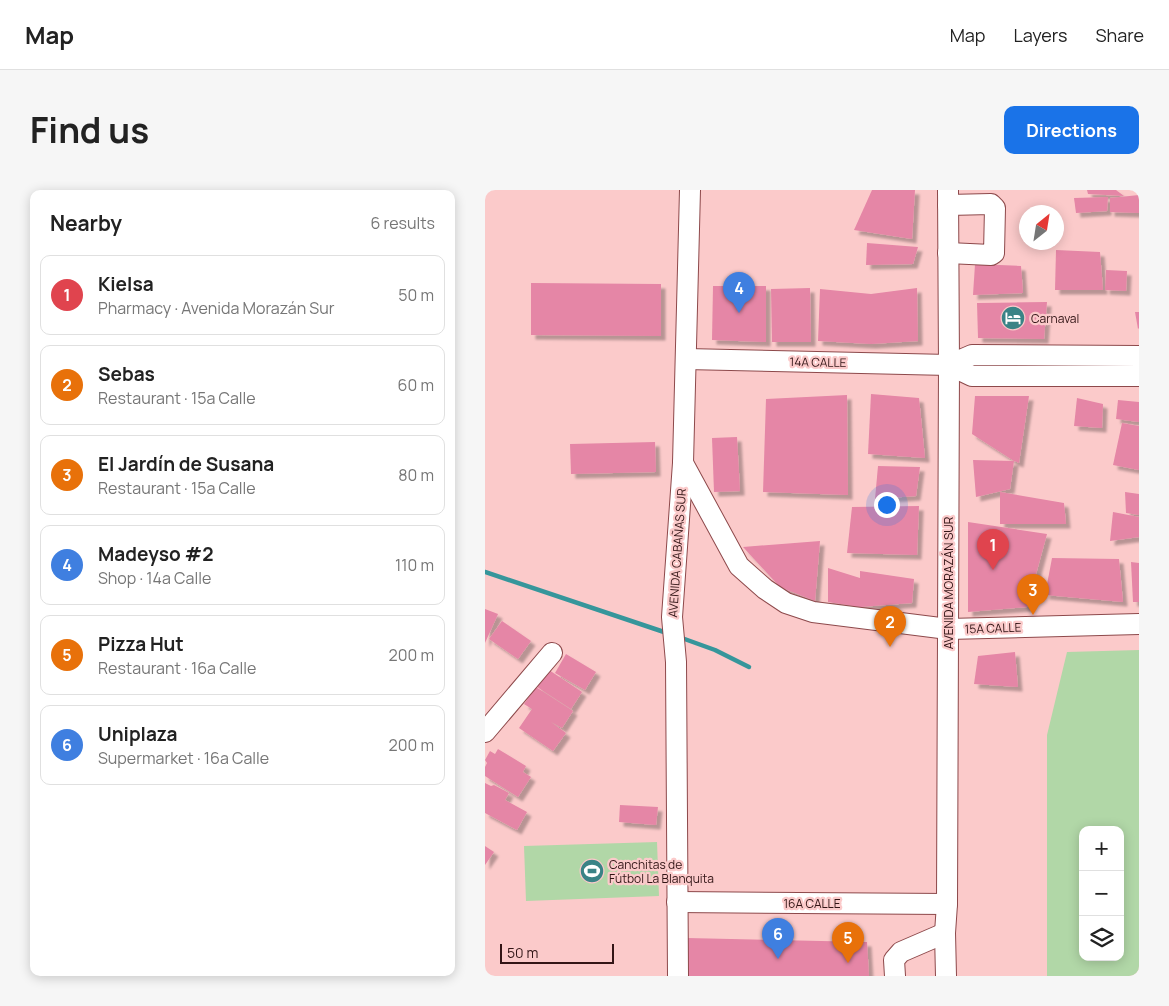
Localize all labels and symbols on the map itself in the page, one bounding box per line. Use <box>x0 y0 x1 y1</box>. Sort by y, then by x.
north arrow <box>1019 205 1064 250</box>
pin: 4 <box>723 272 755 313</box>
hotel icon: Carnaval <box>1000 305 1026 331</box>
place label: Carnaval <box>1031 310 1079 327</box>
street label: 14A CALLE <box>789 353 847 371</box>
street label: AVENIDA CABAÑAS SUR <box>664 487 690 618</box>
your location <box>874 492 900 518</box>
street label: AVENIDA MORAZÁN SUR <box>940 516 957 649</box>
pin: 1 <box>977 529 1009 570</box>
pin: 3 <box>1017 574 1049 615</box>
pin: 2 <box>874 606 906 647</box>
street label: 15A CALLE <box>964 619 1022 637</box>
place label: Canchitas de Fútbol La Blanquita <box>609 856 714 887</box>
sports icon: Canchitas de Fútbol La Blanquita <box>579 858 605 884</box>
street label: 16A CALLE <box>783 895 841 912</box>
pin: 6 <box>762 918 794 959</box>
pin: 5 <box>832 922 864 963</box>
scale bar <box>500 941 614 964</box>

